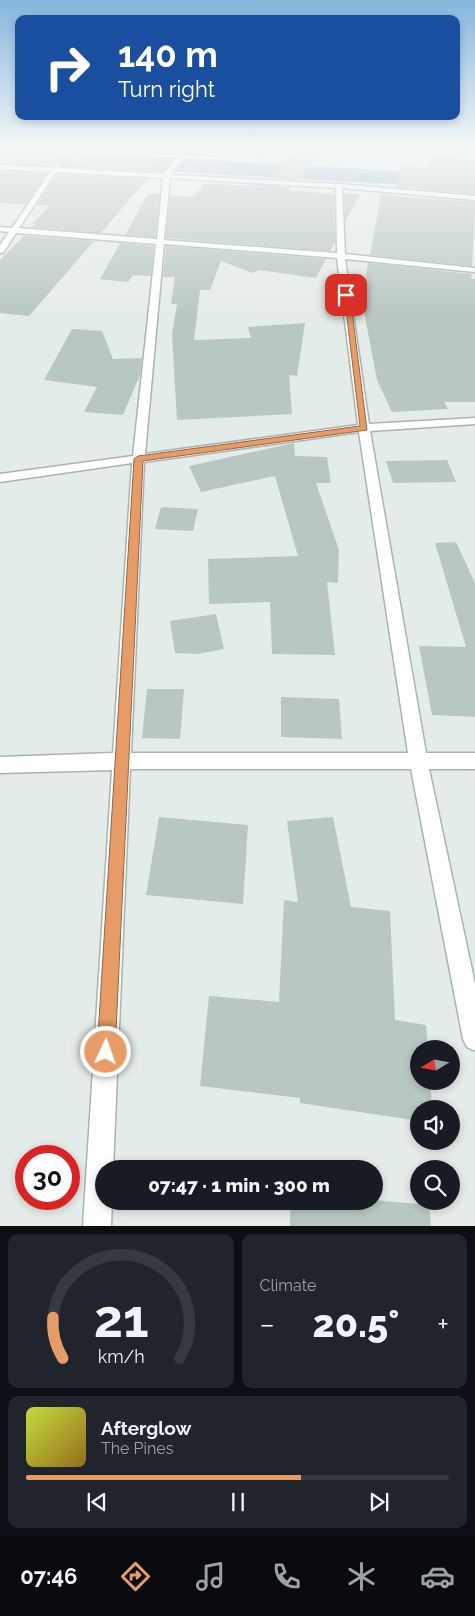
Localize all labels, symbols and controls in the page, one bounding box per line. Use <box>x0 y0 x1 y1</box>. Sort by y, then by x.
text: 140 m <box>118 34 218 75</box>
icon: right <box>35 35 100 100</box>
text: Turn right <box>118 76 215 102</box>
pin <box>325 274 367 316</box>
icon: arrive <box>332 281 360 309</box>
position arrow <box>79 1025 131 1077</box>
north arrow <box>410 1040 460 1090</box>
map controls <box>410 1040 460 1210</box>
button: sound <box>410 1100 460 1150</box>
speed limit sign: 30 <box>15 1145 80 1210</box>
button: search <box>410 1160 460 1210</box>
text: 07:47 · 1 min · 300 m <box>148 1174 330 1196</box>
text: Climate <box>260 1276 316 1295</box>
text: 21 <box>93 1288 148 1349</box>
text: 20.5° <box>313 1301 399 1346</box>
text: − <box>260 1308 275 1341</box>
text: + <box>437 1308 449 1341</box>
text: km/h <box>97 1346 144 1367</box>
text: Afterglow <box>101 1417 191 1439</box>
text: The Pines <box>101 1439 173 1458</box>
icon: previous <box>83 1488 111 1516</box>
icon: pause <box>224 1488 252 1516</box>
icon: next <box>365 1488 393 1516</box>
icon: directions <box>118 1559 153 1594</box>
icon: music <box>193 1559 228 1594</box>
icon: phone <box>269 1559 304 1594</box>
icon: climate <box>344 1559 379 1594</box>
icon: car <box>420 1559 455 1594</box>
text: 07:46 <box>20 1563 77 1589</box>

